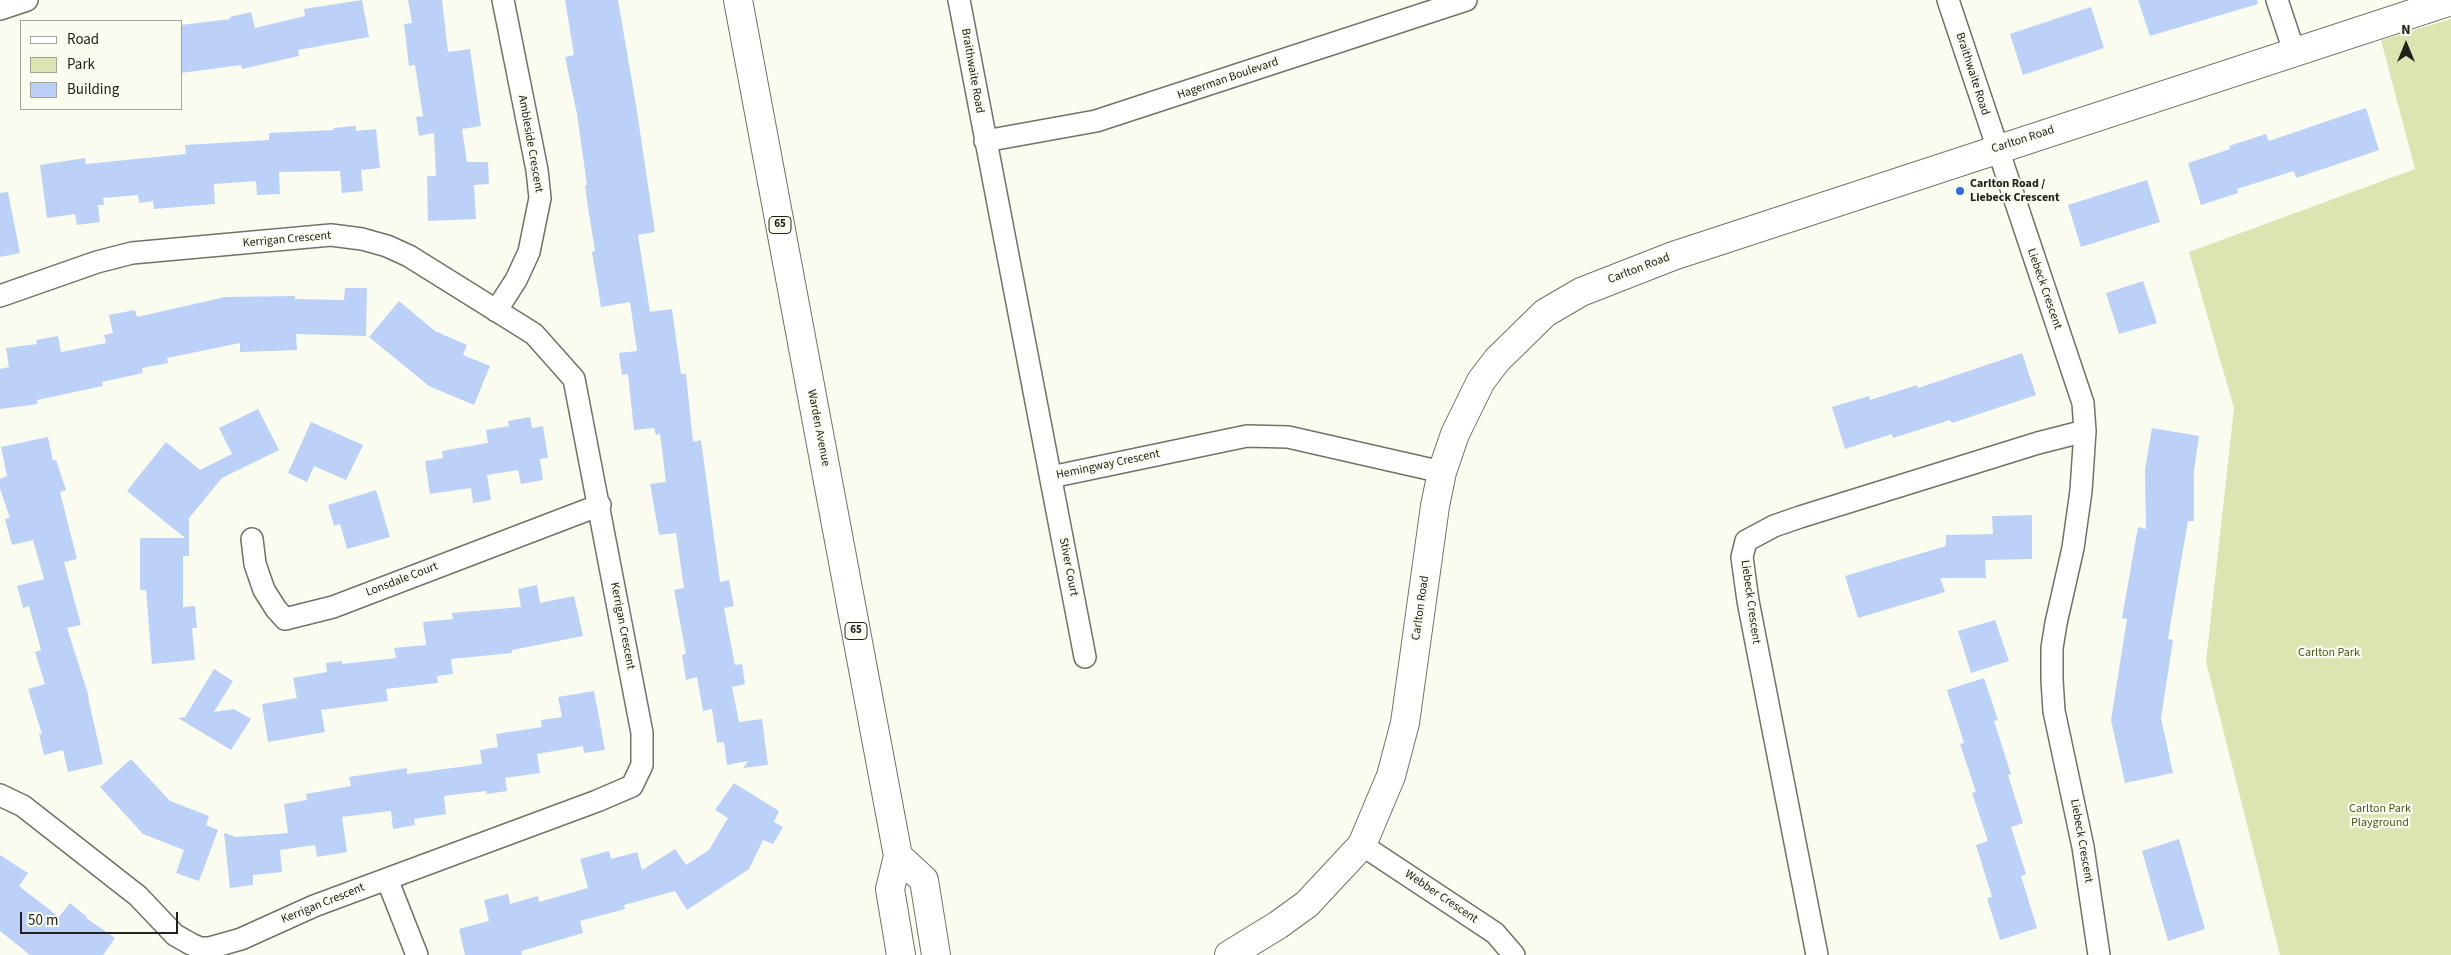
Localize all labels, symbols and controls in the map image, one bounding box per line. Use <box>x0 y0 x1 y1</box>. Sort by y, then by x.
legend <box>20 20 182 110</box>
north arrow <box>2381 20 2431 70</box>
text: N <box>2401 20 2411 40</box>
street label: Braithwaite Road <box>957 27 987 115</box>
text: Road <box>67 29 99 50</box>
street label: Braithwaite Road <box>1952 31 1992 117</box>
text: Park <box>67 54 95 75</box>
street label: Hagerman Boulevard <box>1175 55 1281 103</box>
text: Building <box>67 79 119 100</box>
street label: Ambleside Crescent <box>514 94 546 194</box>
street label: Carlton Road <box>1990 123 2056 157</box>
place label: Carlton Road / Liebeck Crescent <box>1970 177 2060 205</box>
marker: Carlton Road / Liebeck Crescent <box>1954 185 1966 197</box>
road number: 65 <box>769 216 791 234</box>
street label: Kerrigan Crescent <box>242 229 332 251</box>
street label: Liebeck Crescent <box>2023 247 2065 331</box>
street label: Carlton Road <box>1606 251 1672 287</box>
street label: Warden Avenue <box>804 388 832 468</box>
street label: Hemingway Crescent <box>1055 447 1161 483</box>
street label: Stiver Court <box>1055 537 1081 597</box>
street label: Liebeck Crescent <box>1737 559 1763 645</box>
street label: Lonsdale Court <box>364 560 440 600</box>
street label: Carlton Road <box>1409 575 1433 641</box>
street label: Kerrigan Crescent <box>606 581 638 671</box>
road number: 65 <box>845 622 867 640</box>
park label: Carlton Park <box>2298 646 2360 660</box>
street label: Liebeck Crescent <box>2067 798 2095 884</box>
park label: Carlton Park Playground <box>2349 802 2411 830</box>
street label: Webber Crescent <box>1402 867 1480 927</box>
street label: Kerrigan Crescent <box>279 881 367 927</box>
scale bar <box>22 902 180 934</box>
text: 50 m <box>28 910 58 931</box>

